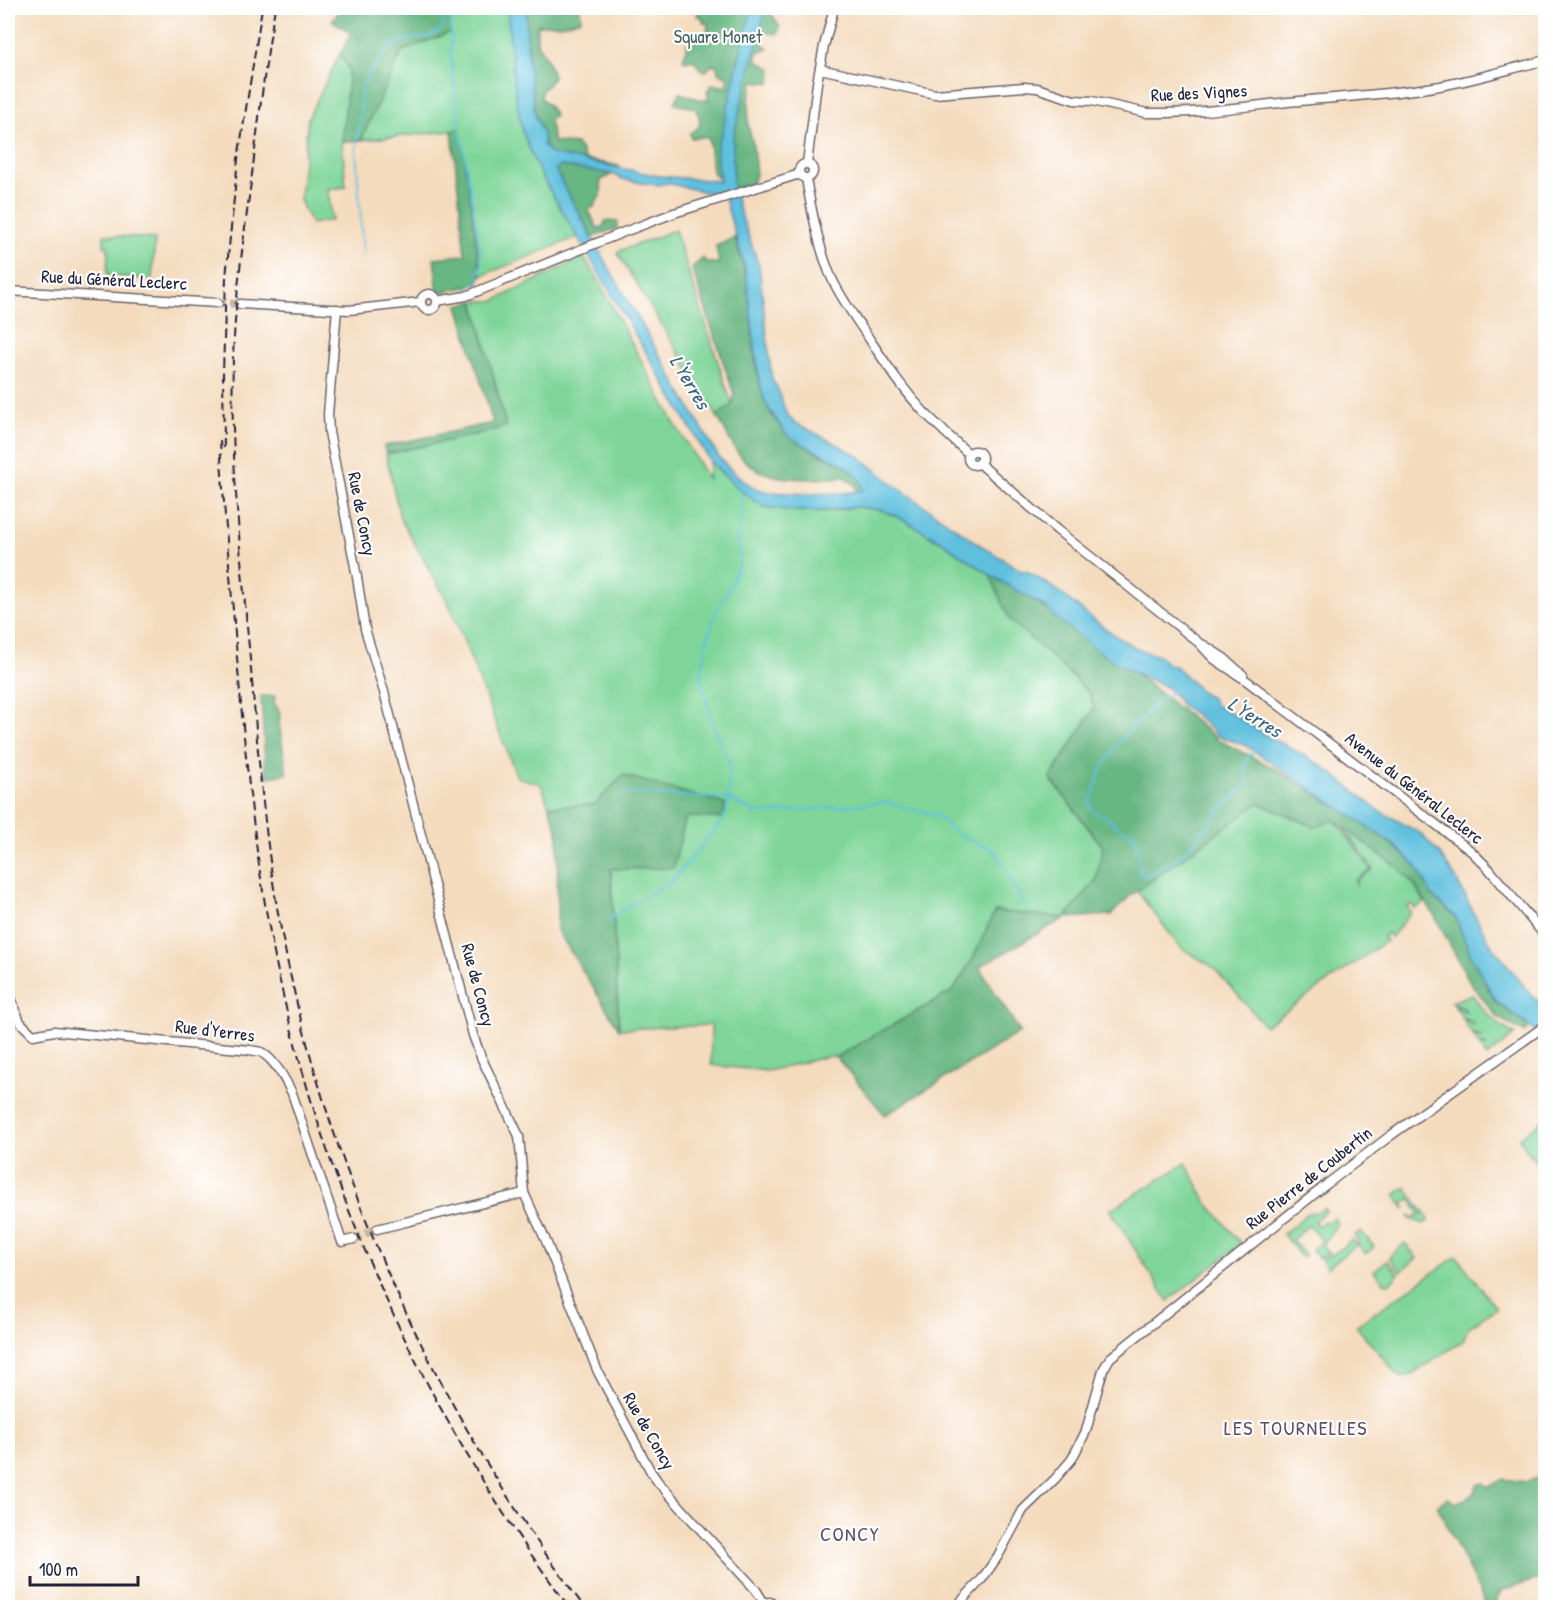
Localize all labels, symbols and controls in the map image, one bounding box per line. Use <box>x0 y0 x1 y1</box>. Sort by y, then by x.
park label: Square Monet <box>674 24 763 49</box>
street label: Rue des Vignes <box>1150 77 1248 108</box>
street label: Rue du Général Leclerc <box>41 263 187 296</box>
water label: L'Yerres <box>664 350 718 416</box>
street label: Rue de Concy <box>342 470 383 558</box>
water label: L'Yerres <box>1223 690 1289 745</box>
street label: Avenue du Général Leclerc <box>1340 726 1489 849</box>
street label: Rue de Concy <box>455 941 502 1029</box>
street label: Rue d'Yerres <box>174 1013 256 1048</box>
street label: Rue Pierre de Coubertin <box>1240 1120 1377 1235</box>
street label: Rue de Concy <box>617 1388 682 1474</box>
district label: LES TOURNELLES <box>1224 1414 1368 1441</box>
district label: CONCY <box>820 1520 880 1547</box>
scale bar <box>30 1549 138 1587</box>
text: 100 m <box>39 1557 78 1582</box>

